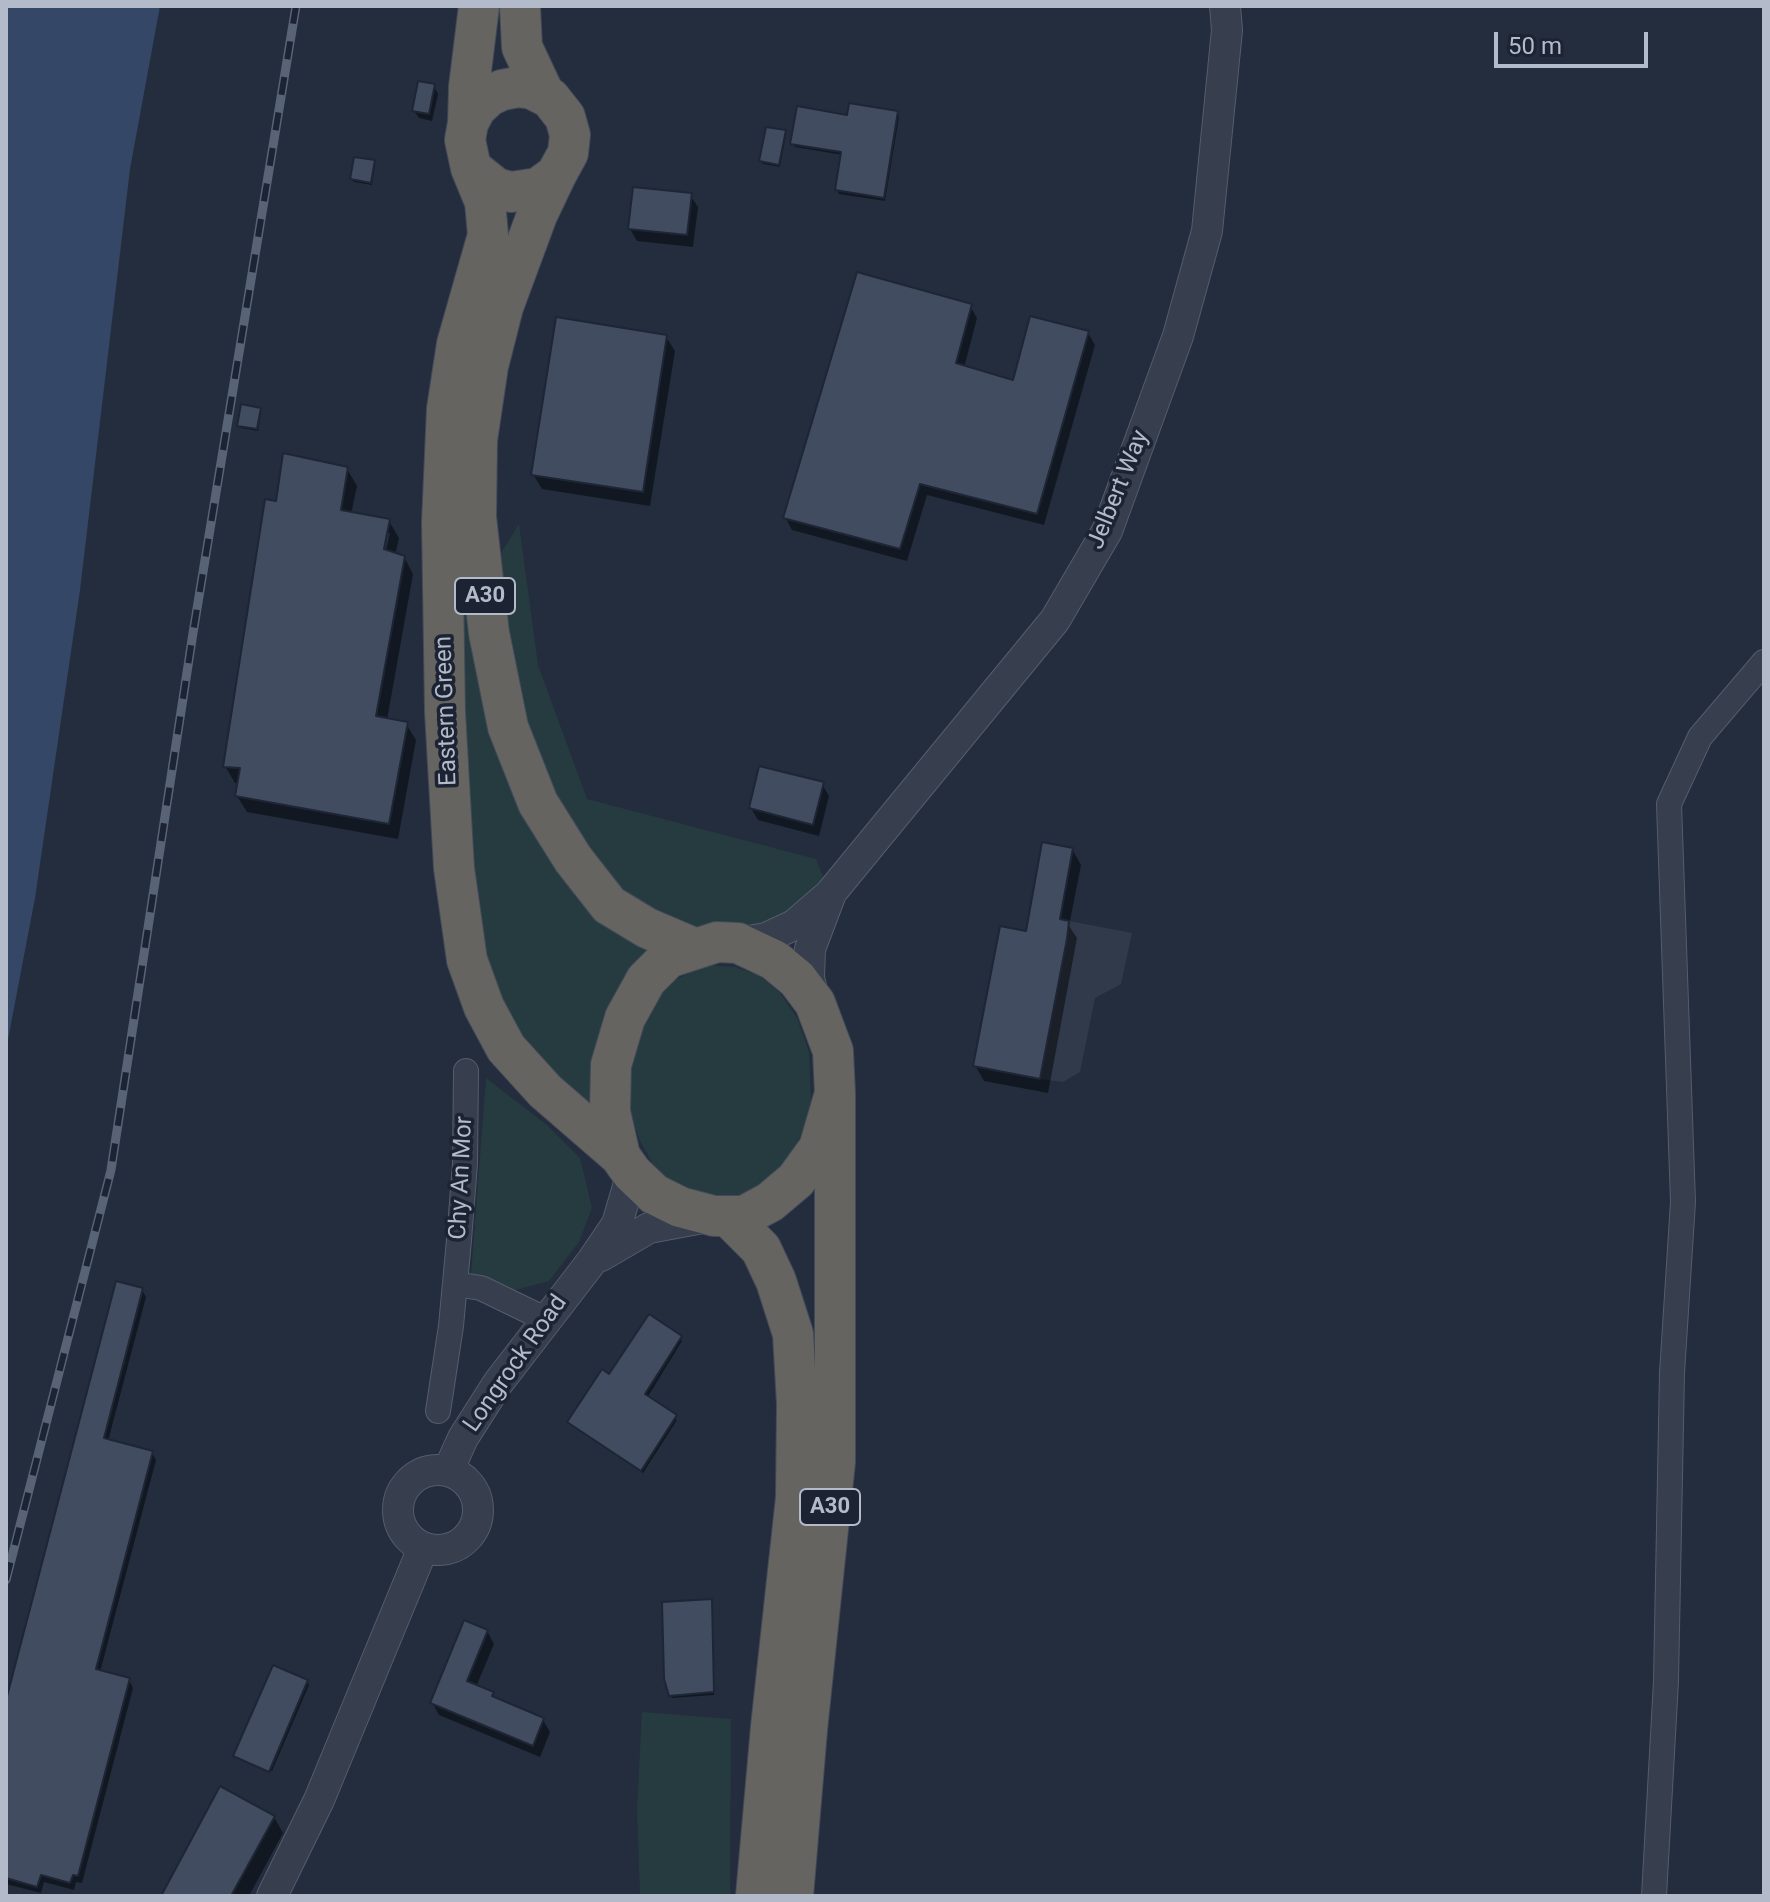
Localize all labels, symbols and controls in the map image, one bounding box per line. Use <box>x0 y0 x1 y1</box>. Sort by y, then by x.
scale bar <box>1498 16 1652 66</box>
text: 50 m <box>1508 32 1562 60</box>
street label: Jelbert Way <box>1082 426 1156 554</box>
road number: A30 <box>455 578 515 614</box>
street label: Eastern Green <box>430 636 464 786</box>
street label: Chy An Mor <box>444 1115 480 1241</box>
street label: Longrock Road <box>458 1290 574 1438</box>
road number: A30 <box>800 1489 860 1525</box>

